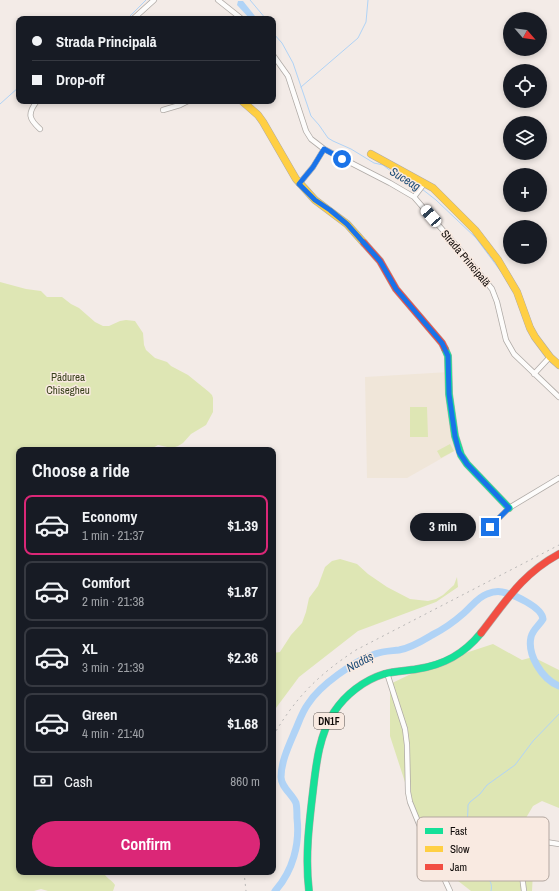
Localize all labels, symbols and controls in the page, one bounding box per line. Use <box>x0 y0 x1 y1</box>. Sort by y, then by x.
north arrow <box>503 12 547 56</box>
map controls <box>503 12 547 264</box>
text: Strada Principală <box>56 31 157 52</box>
button: locate <box>503 64 547 108</box>
text: Drop-off <box>56 69 105 90</box>
button: layers <box>503 116 547 160</box>
route start <box>333 150 351 168</box>
water label: Suceag <box>387 164 424 195</box>
button: + <box>503 168 547 212</box>
car <box>419 203 443 229</box>
button: − <box>503 220 547 264</box>
street label: Strada Principală <box>438 227 494 289</box>
park label: Pădurea Chisegheu <box>46 370 90 397</box>
text: Choose a ride <box>32 458 130 483</box>
text: Economy <box>82 506 137 527</box>
icon: car <box>34 507 70 543</box>
callout: 3 min <box>410 513 476 541</box>
text: $1.39 <box>227 515 258 536</box>
text: 3 min <box>429 518 457 535</box>
route end <box>481 518 499 536</box>
text: 1 min · 21:37 <box>82 527 144 544</box>
text: Comfort <box>82 572 130 593</box>
icon: car <box>34 573 70 609</box>
text: $1.87 <box>227 581 258 602</box>
text: 2 min · 21:38 <box>82 593 144 610</box>
text: XL <box>82 638 98 659</box>
icon: car <box>34 639 70 675</box>
text: $2.36 <box>227 647 258 668</box>
water label: Nadăș <box>344 648 376 676</box>
text: 3 min · 21:39 <box>82 659 144 676</box>
text: Green <box>82 704 118 725</box>
icon: car <box>34 705 70 741</box>
text: $1.68 <box>227 713 258 734</box>
road number: DN1F <box>314 713 344 729</box>
text: 4 min · 21:40 <box>82 725 144 742</box>
icon: cash <box>32 770 54 792</box>
text: Cash <box>64 771 93 792</box>
text: 860 m <box>230 773 260 790</box>
legend <box>417 817 549 881</box>
button: Confirm <box>32 821 260 867</box>
text: Fast <box>450 824 468 838</box>
text: Slow <box>450 842 470 856</box>
text: Jam <box>450 860 467 874</box>

